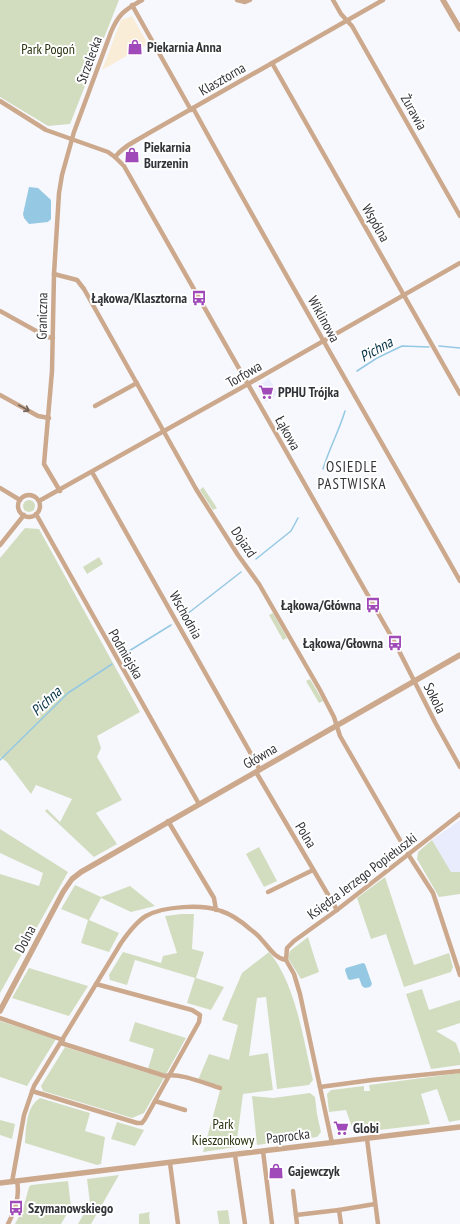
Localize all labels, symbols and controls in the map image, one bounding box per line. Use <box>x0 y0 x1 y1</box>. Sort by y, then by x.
street label: Strzelecka <box>72 34 106 86</box>
shop icon: Piekarnia Anna <box>126 38 144 56</box>
place label: Piekarnia Anna <box>147 38 222 56</box>
park label: Park Pogoń <box>21 40 75 58</box>
street label: Klasztorna <box>195 58 249 100</box>
street label: Żurawia <box>397 91 431 133</box>
place label: Piekarnia Burzenin <box>144 138 191 172</box>
shop icon: Piekarnia Burzenin <box>123 146 141 164</box>
street label: Wspólna <box>358 201 394 245</box>
place label: Łąkowa/Klasztorna <box>91 289 187 307</box>
bus stop icon: Łąkowa/Klasztorna <box>190 289 208 307</box>
street label: Graniczna <box>33 292 51 340</box>
street label: Wiklinowa <box>304 293 344 345</box>
water label: Pichna <box>356 332 397 366</box>
street label: Torfowa <box>223 357 265 391</box>
supermarket icon: PPHU Trójka <box>257 383 275 401</box>
place label: PPHU Trójka <box>278 383 339 401</box>
one-way arrow <box>18 404 30 412</box>
street label: Łąkowa <box>271 413 305 453</box>
district label: OSIEDLE PASTWISKA <box>317 457 387 493</box>
street label: Dojazd <box>227 523 261 561</box>
street label: Wschodnia <box>166 588 206 642</box>
place label: Łąkowa/Główna <box>281 596 361 614</box>
bus stop icon: Łąkowa/Główna <box>364 596 382 614</box>
street label: Podmiejska <box>105 626 147 682</box>
place label: Łąkowa/Głowna <box>303 634 383 652</box>
bus stop icon: Łąkowa/Głowna <box>386 634 404 652</box>
street label: Sokola <box>420 680 450 716</box>
water label: Pichna <box>27 682 66 720</box>
street label: Główna <box>240 739 280 773</box>
street label: Polna <box>291 819 321 851</box>
street label: Księdza Jerzego Popiełuszki <box>304 829 420 923</box>
street label: Dolna <box>10 922 40 956</box>
park label: Park Kieszonkowy <box>192 1115 255 1149</box>
supermarket icon: Globi <box>332 1119 350 1137</box>
place label: Globi <box>353 1119 379 1137</box>
street label: Paprocka <box>265 1124 311 1148</box>
shop icon: Gajewczyk <box>267 1162 285 1180</box>
place label: Gajewczyk <box>288 1162 340 1180</box>
bus stop icon: Szymanowskiego <box>7 1199 25 1217</box>
place label: Szymanowskiego <box>28 1199 113 1217</box>

